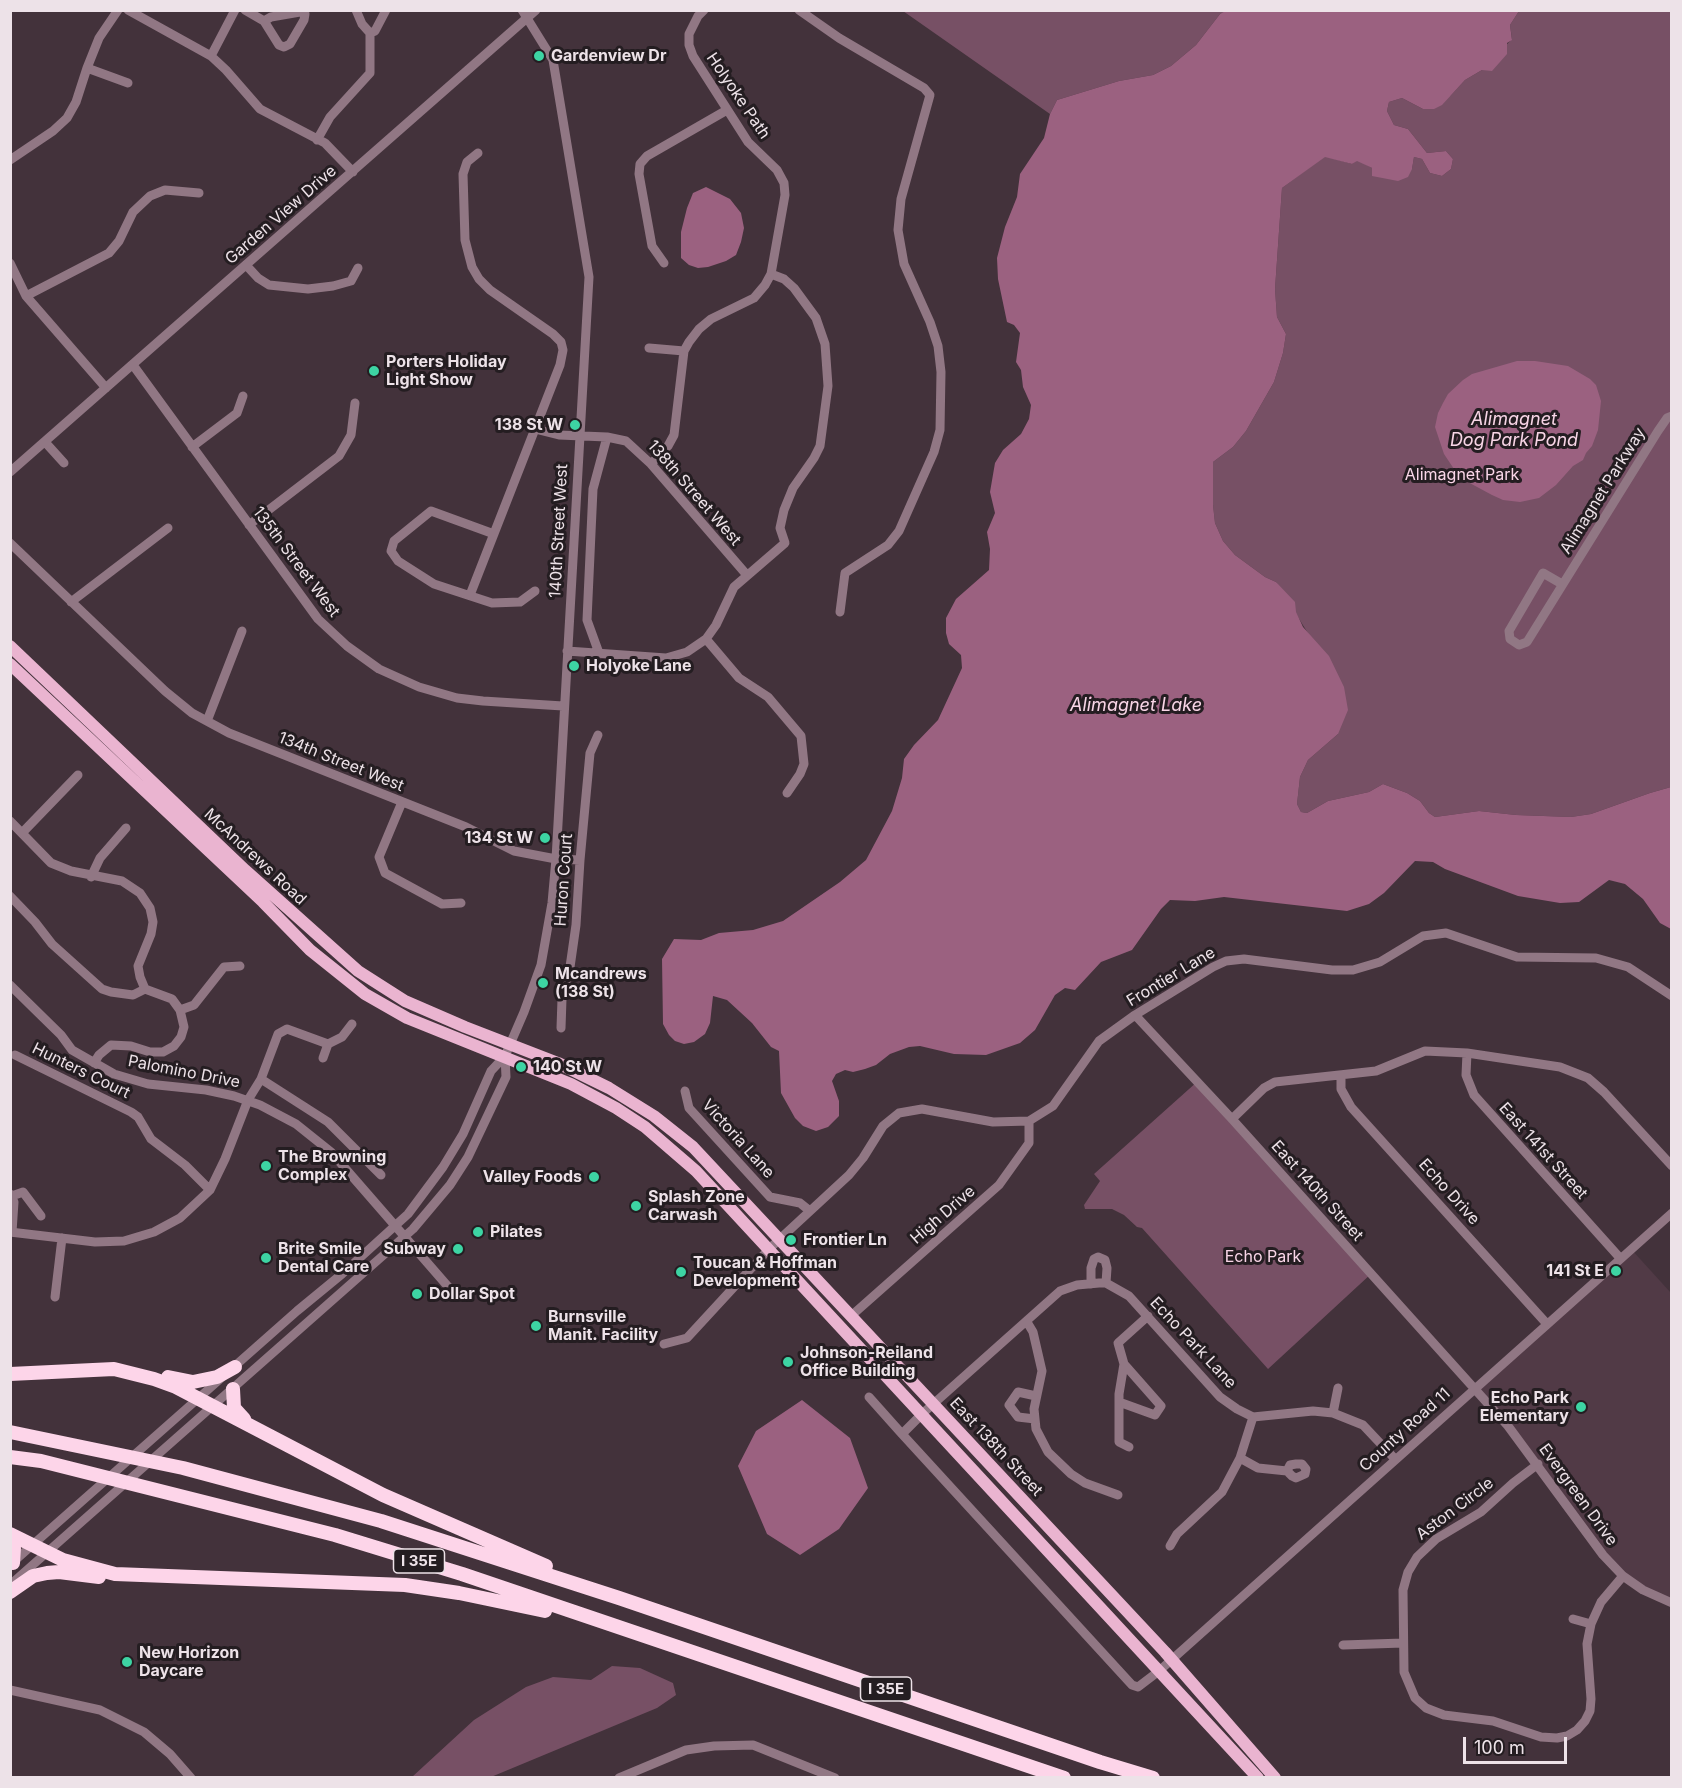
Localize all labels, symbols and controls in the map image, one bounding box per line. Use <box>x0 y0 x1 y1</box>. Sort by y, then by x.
place label: Gardenview Dr <box>551 46 666 66</box>
marker: Gardenview Dr <box>532 49 546 63</box>
street label: Holyoke Path <box>702 49 774 143</box>
street label: Garden View Drive <box>221 162 341 268</box>
place label: Porters Holiday Light Show <box>386 352 507 390</box>
marker: Porters Holiday Light Show <box>367 364 381 378</box>
water label: Alimagnet Dog Park Pond <box>1450 409 1578 452</box>
place label: 138 St W <box>495 415 563 435</box>
marker: 138 St W <box>568 418 582 432</box>
street label: Alimagnet Parkway <box>1556 424 1650 558</box>
street label: 138th Street West <box>643 436 745 550</box>
street label: 140th Street West <box>546 464 572 598</box>
park label: Alimagnet Park <box>1405 465 1519 485</box>
street label: 135th Street West <box>248 503 344 621</box>
place label: Holyoke Lane <box>586 656 691 676</box>
marker: Holyoke Lane <box>567 659 581 673</box>
water label: Alimagnet Lake <box>1070 695 1202 717</box>
street label: 134th Street West <box>275 728 407 796</box>
street label: McAndrews Road <box>200 805 310 909</box>
place label: 134 St W <box>464 828 533 848</box>
marker: 134 St W <box>538 831 552 845</box>
street label: Huron Court <box>551 833 577 927</box>
street label: Frontier Lane <box>1123 943 1219 1011</box>
place label: Mcandrews (138 St) <box>555 964 647 1002</box>
marker: Mcandrews (138 St) <box>536 976 550 990</box>
street label: Hunters Court <box>29 1039 133 1103</box>
street label: Palomino Drive <box>126 1052 242 1092</box>
place label: 140 St W <box>533 1057 602 1077</box>
marker: 140 St W <box>514 1060 528 1074</box>
street label: Victoria Lane <box>698 1096 778 1182</box>
street label: East 141st Street <box>1495 1099 1591 1203</box>
street label: East 140th Street <box>1267 1137 1367 1245</box>
place label: The Browning Complex <box>278 1147 386 1185</box>
street label: Echo Drive <box>1414 1155 1484 1229</box>
marker: The Browning Complex <box>259 1159 273 1173</box>
place label: Valley Foods <box>483 1167 582 1187</box>
marker: Valley Foods <box>587 1170 601 1184</box>
street label: High Drive <box>907 1182 979 1248</box>
place label: Splash Zone Carwash <box>648 1187 745 1225</box>
marker: Splash Zone Carwash <box>629 1199 643 1213</box>
place label: Pilates <box>490 1222 543 1242</box>
marker: Pilates <box>471 1225 485 1239</box>
place label: Frontier Ln <box>803 1230 887 1250</box>
marker: Frontier Ln <box>784 1233 798 1247</box>
place label: Brite Smile Dental Care <box>278 1239 369 1277</box>
place label: Subway <box>383 1239 446 1259</box>
marker: Subway <box>451 1242 465 1256</box>
park label: Echo Park <box>1225 1247 1301 1267</box>
marker: Brite Smile Dental Care <box>259 1251 273 1265</box>
place label: Toucan & Hoffman Development <box>693 1253 837 1291</box>
place label: 141 St E <box>1546 1261 1604 1281</box>
marker: 141 St E <box>1609 1264 1623 1278</box>
marker: Toucan & Hoffman Development <box>674 1265 688 1279</box>
place label: Dollar Spot <box>429 1284 515 1304</box>
marker: Dollar Spot <box>410 1287 424 1301</box>
street label: Echo Park Lane <box>1146 1293 1240 1393</box>
place label: Burnsville Manit. Facility <box>548 1307 658 1345</box>
marker: Burnsville Manit. Facility <box>529 1319 543 1333</box>
place label: Johnson-Reiland Office Building <box>800 1343 933 1381</box>
marker: Johnson-Reiland Office Building <box>781 1355 795 1369</box>
street label: County Road 11 <box>1356 1384 1454 1476</box>
place label: Echo Park Elementary <box>1480 1388 1569 1426</box>
street label: East 138th Street <box>946 1394 1046 1500</box>
marker: Echo Park Elementary <box>1574 1400 1588 1414</box>
street label: Evergreen Drive <box>1535 1440 1621 1550</box>
street label: Aston Circle <box>1413 1474 1497 1544</box>
road number: I 35E <box>394 1549 444 1573</box>
place label: New Horizon Daycare <box>139 1643 239 1681</box>
marker: New Horizon Daycare <box>120 1655 134 1669</box>
road number: I 35E <box>860 1677 912 1701</box>
scale bar <box>1466 1725 1570 1763</box>
text: 100 m <box>1474 1737 1525 1758</box>

